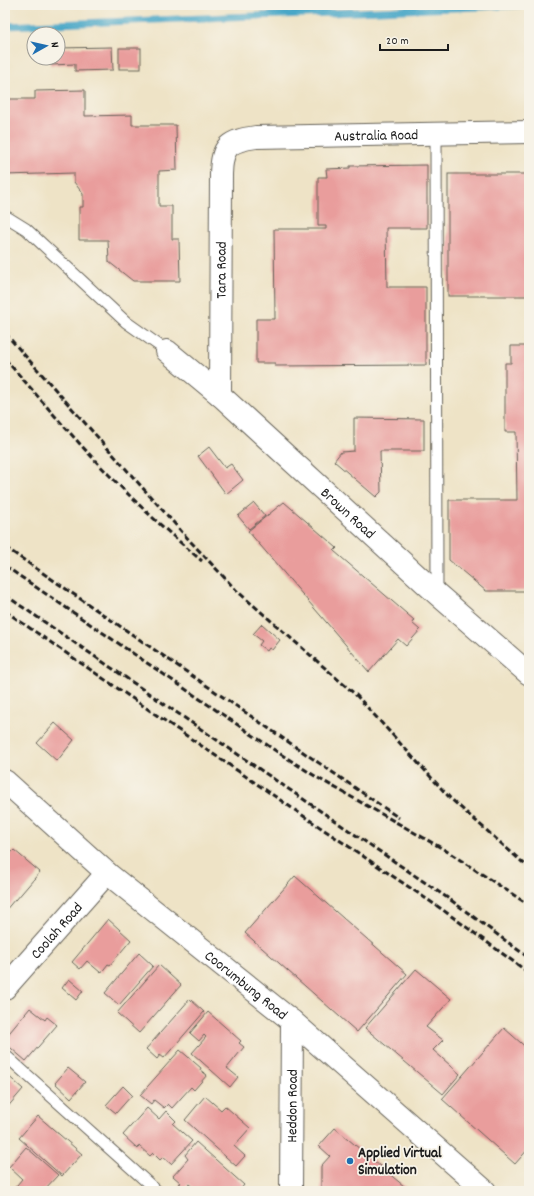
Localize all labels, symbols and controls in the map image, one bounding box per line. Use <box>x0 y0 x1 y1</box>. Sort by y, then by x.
north arrow <box>26 26 66 66</box>
scale bar <box>380 26 448 52</box>
text: 20 m <box>386 33 409 50</box>
text: N <box>46 41 62 49</box>
street label: Australia Road <box>334 125 419 149</box>
street label: Tara Road <box>211 241 234 299</box>
street label: Brown Road <box>315 483 379 545</box>
street label: Coolah Road <box>26 898 89 965</box>
street label: Coorumbung Road <box>199 946 292 1026</box>
street label: Heddon Road <box>282 1069 305 1143</box>
place label: Applied Virtual Simulation <box>358 1143 442 1182</box>
marker: Applied Virtual Simulation <box>345 1156 355 1166</box>

